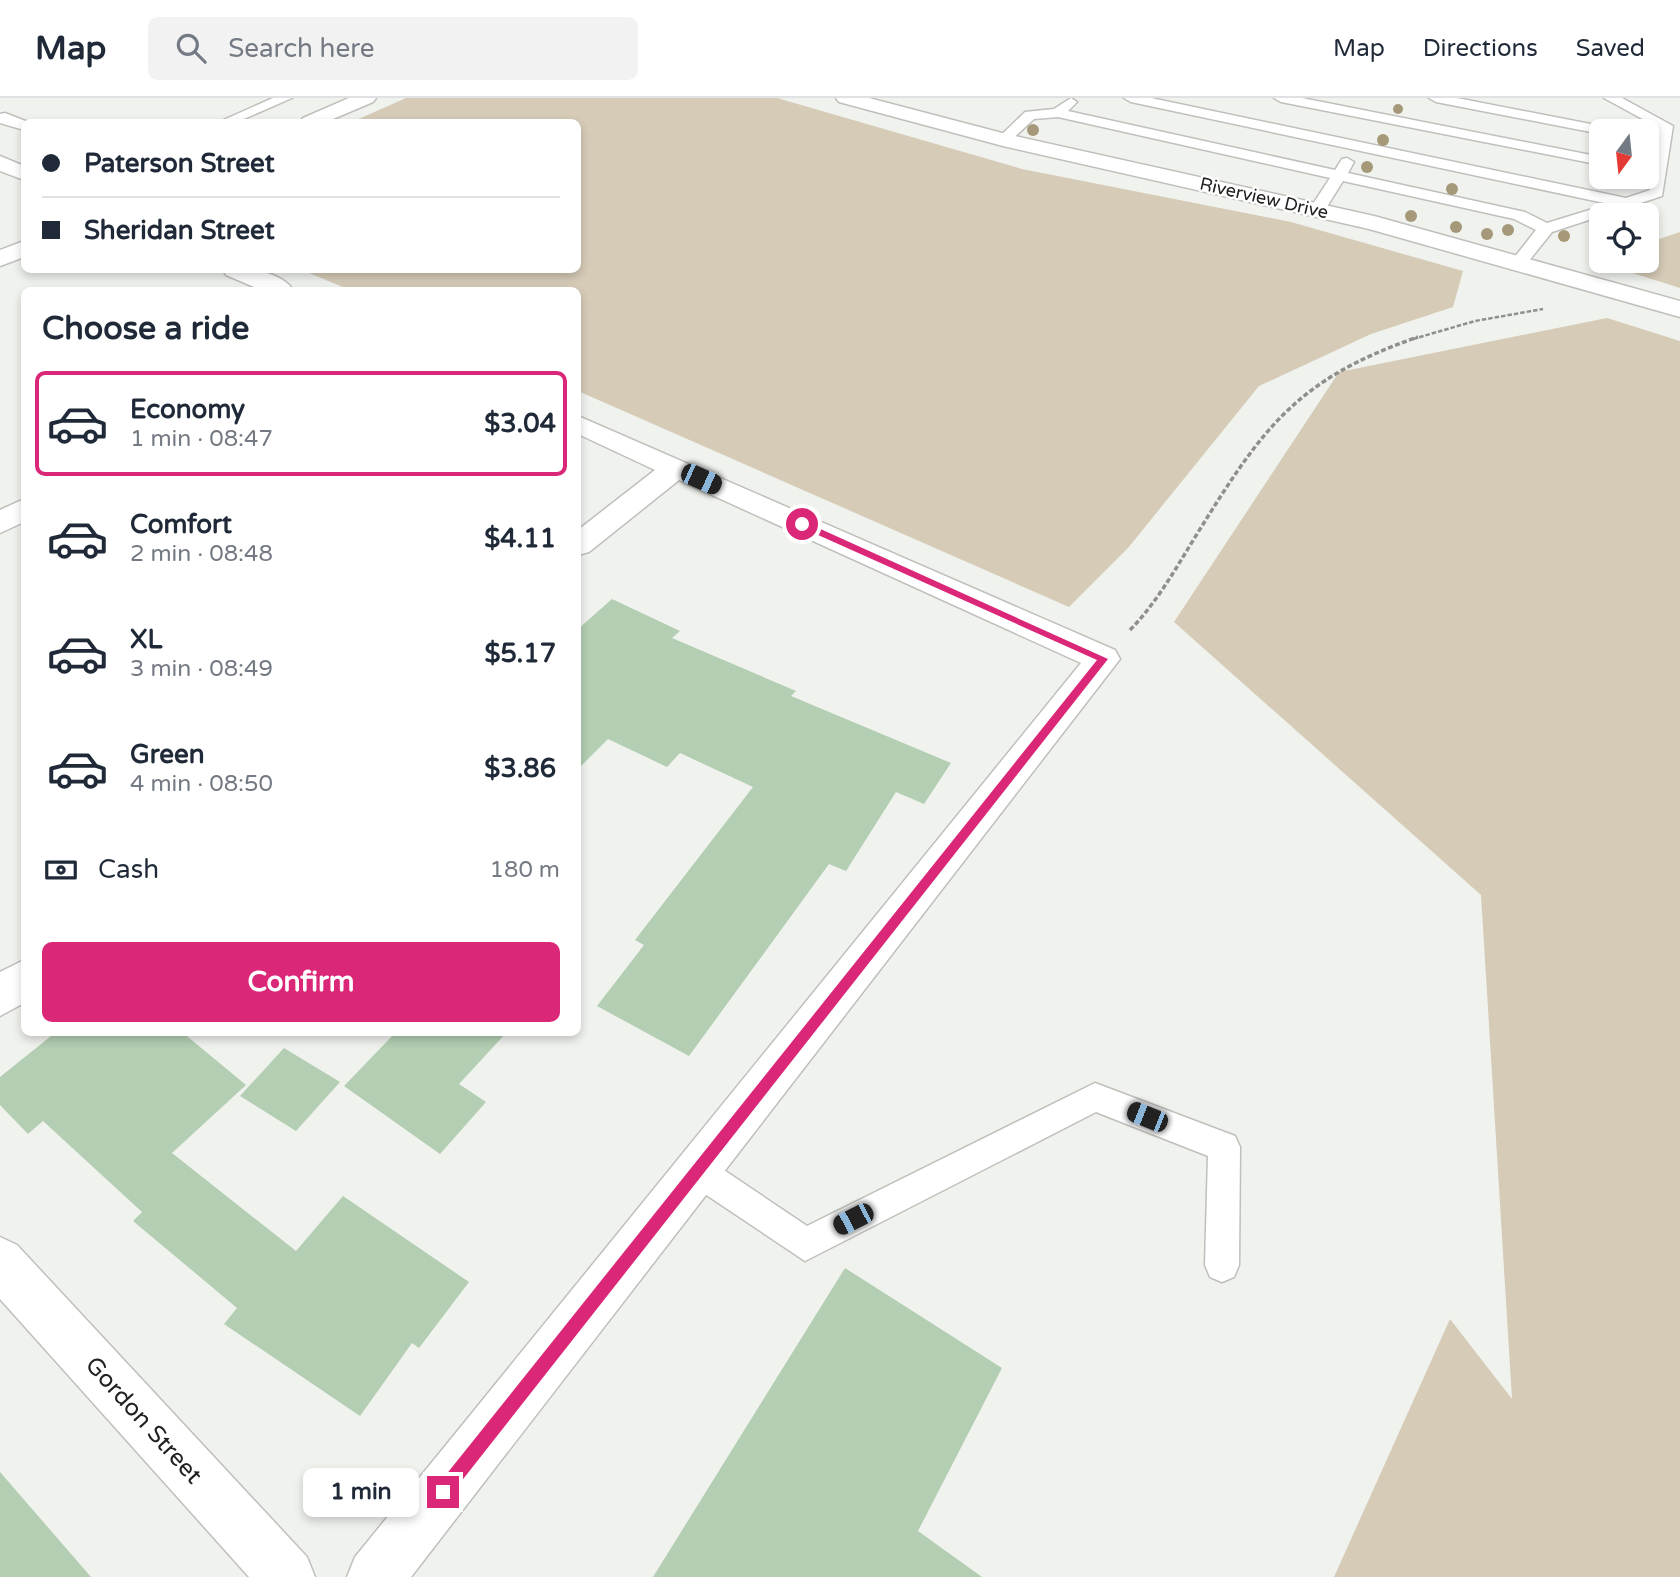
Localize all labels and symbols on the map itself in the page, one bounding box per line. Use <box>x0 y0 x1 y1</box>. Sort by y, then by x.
north arrow <box>1589 119 1659 189</box>
street label: Riverview Drive <box>1198 173 1330 223</box>
car <box>678 461 725 497</box>
route start <box>786 508 818 540</box>
car <box>1124 1099 1171 1135</box>
car <box>830 1200 877 1238</box>
street label: Gordon Street <box>79 1351 208 1490</box>
callout: 1 min <box>303 1468 418 1516</box>
route end <box>427 1476 459 1508</box>

